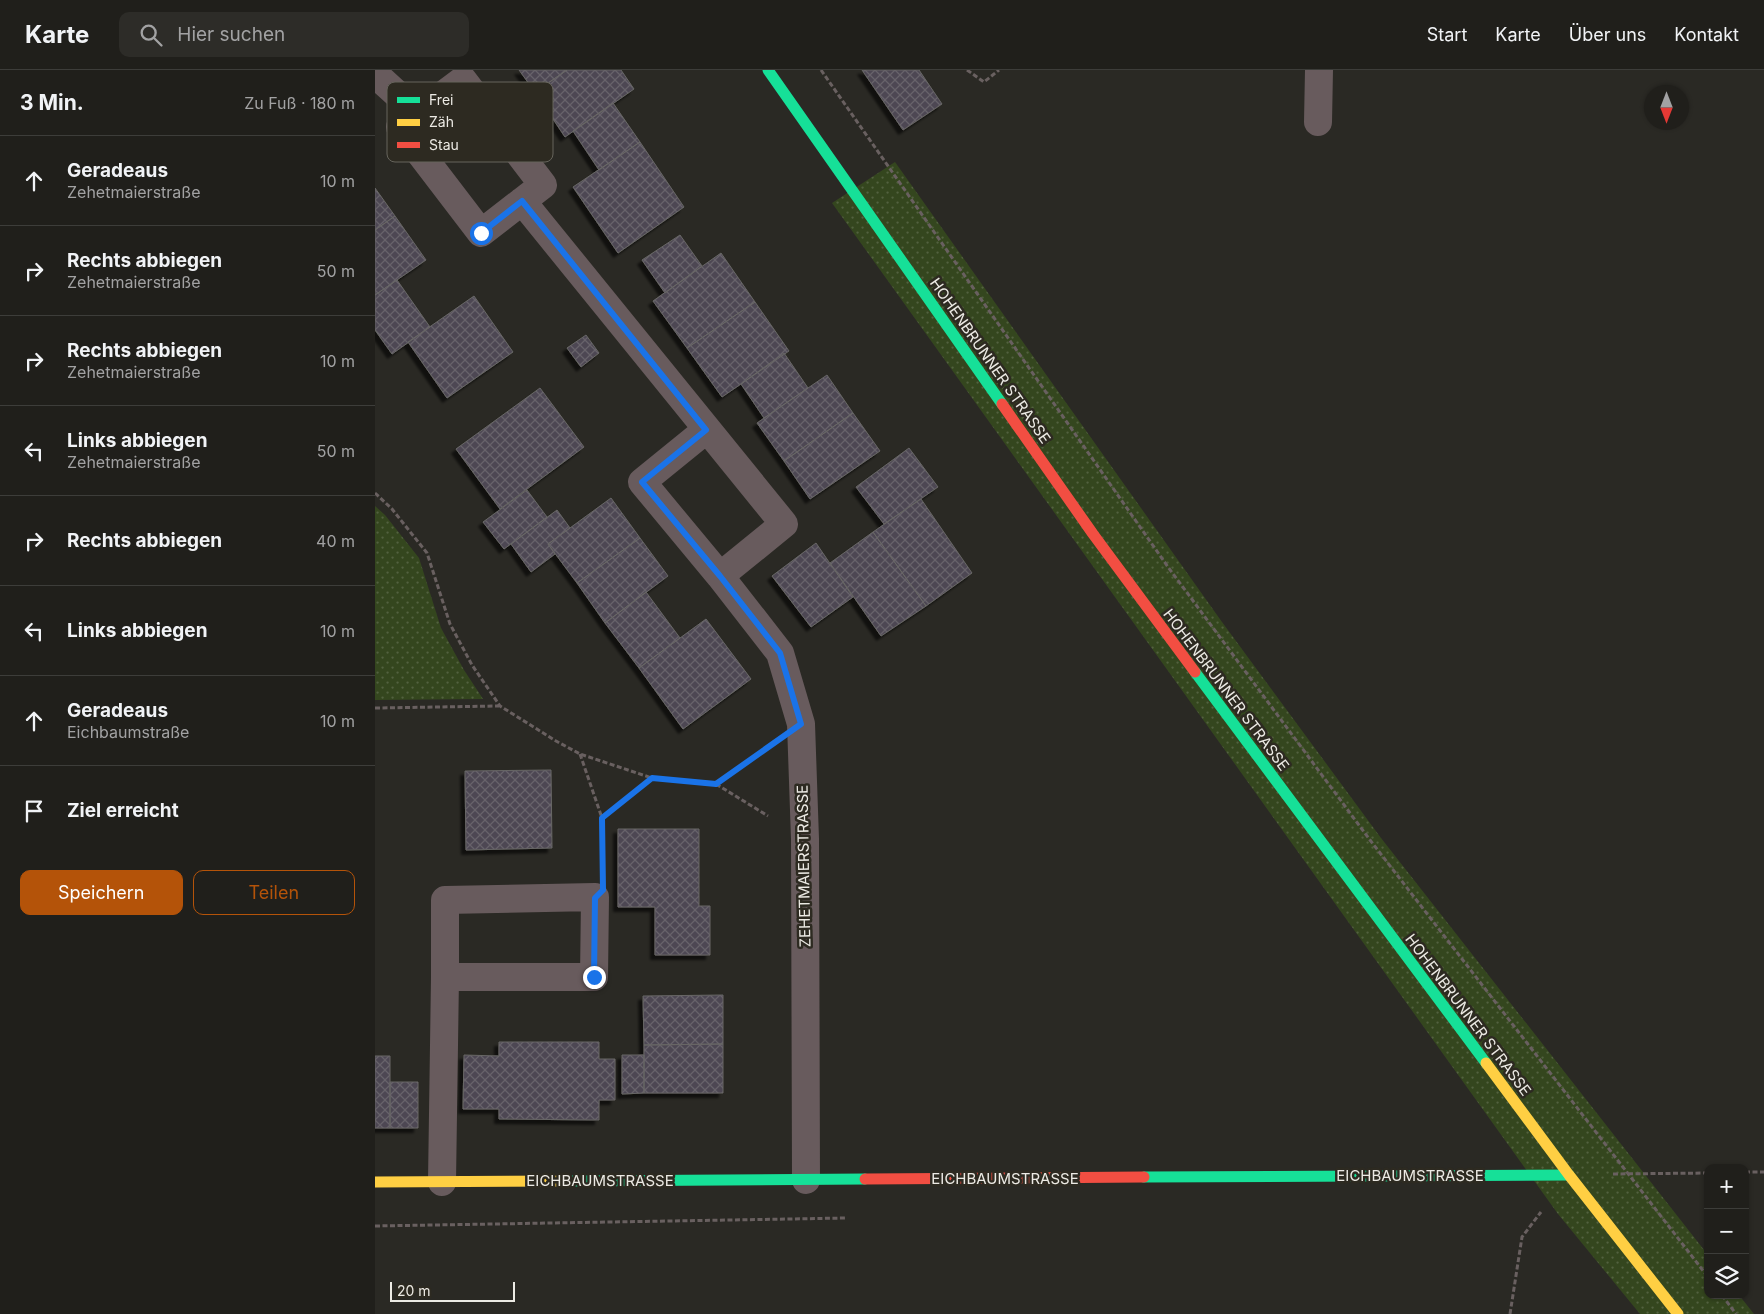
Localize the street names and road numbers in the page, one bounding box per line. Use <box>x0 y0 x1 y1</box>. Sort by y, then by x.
street label: HOHENBRUNNER STRASSE <box>926 274 1055 447</box>
street label: HOHENBRUNNER STRASSE <box>1159 605 1294 774</box>
street label: ZEHETMAIERSTRASSE <box>793 785 814 947</box>
street label: HOHENBRUNNER STRASSE <box>1401 930 1536 1099</box>
street label: EICHBAUMSTRASSE <box>1336 1166 1484 1185</box>
street label: EICHBAUMSTRASSE <box>931 1169 1079 1188</box>
street label: EICHBAUMSTRASSE <box>526 1171 674 1190</box>

